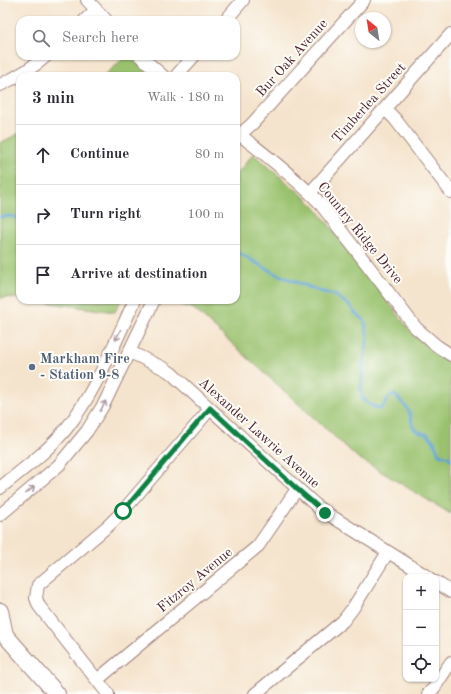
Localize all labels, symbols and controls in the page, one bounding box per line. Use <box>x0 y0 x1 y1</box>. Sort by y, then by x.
north arrow <box>355 12 391 48</box>
search box <box>16 16 240 60</box>
street label: Bur Oak Avenue <box>254 16 330 100</box>
icon: search <box>30 27 52 49</box>
text: Search here <box>62 31 139 46</box>
street label: Timberlea Street <box>330 60 409 146</box>
text: 3 min <box>32 90 75 107</box>
text: Walk · 180 m <box>147 91 224 104</box>
icon: ahead <box>32 144 54 166</box>
text: Continue <box>70 147 129 162</box>
text: 80 m <box>195 148 224 161</box>
street label: Country Ridge Drive <box>315 180 405 286</box>
icon: right <box>32 204 54 226</box>
text: Turn right <box>70 207 141 222</box>
text: 100 m <box>187 208 224 221</box>
icon: arrive <box>32 264 54 286</box>
text: Arrive at destination <box>70 267 208 282</box>
one-way arrow <box>114 329 121 341</box>
place label: Markham Fire - Station 9-8 <box>40 352 130 382</box>
marker: Markham Fire - Station 9-8 <box>27 362 37 372</box>
street label: Alexander Lawrie Avenue <box>196 375 322 491</box>
one-way arrow <box>99 401 107 413</box>
one-way arrow <box>25 485 35 494</box>
route start <box>114 502 132 520</box>
route end <box>316 504 334 522</box>
street label: Fitzroy Avenue <box>155 545 235 615</box>
map controls <box>403 574 439 682</box>
button: + <box>403 574 439 610</box>
button: − <box>403 610 439 646</box>
button: locate <box>403 646 439 682</box>

